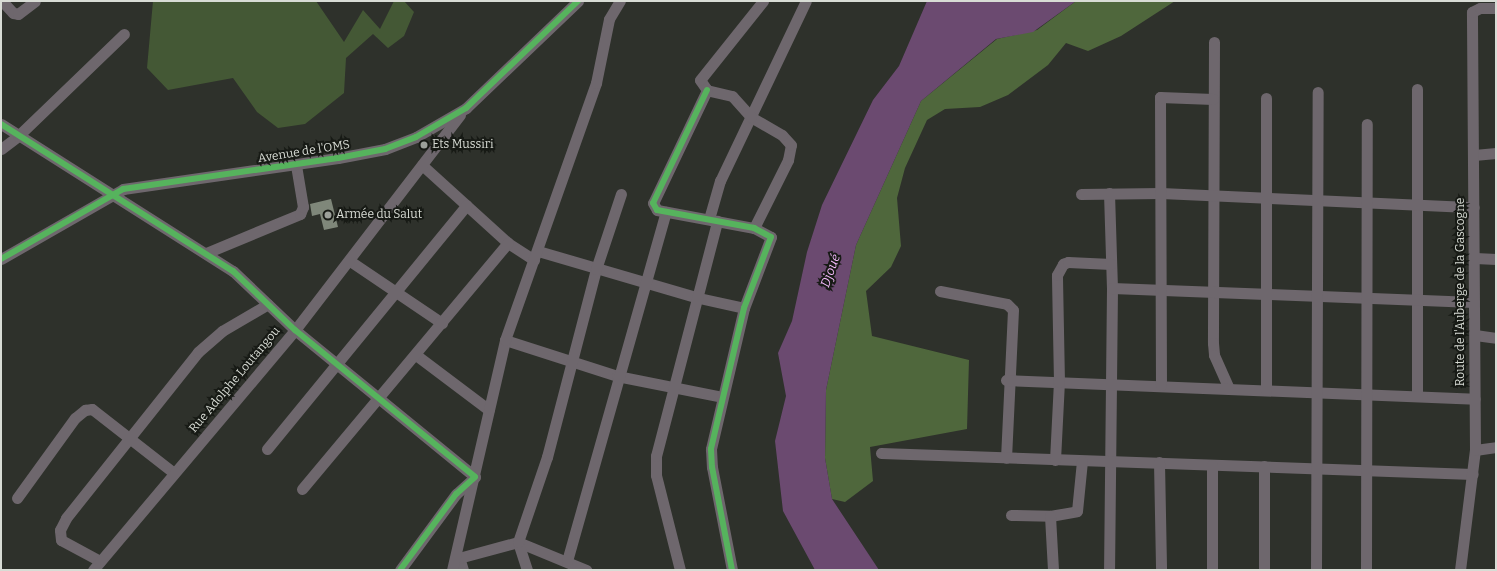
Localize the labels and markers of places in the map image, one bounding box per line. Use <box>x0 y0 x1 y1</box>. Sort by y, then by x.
place label: Ets Mussiri <box>432 138 494 152</box>
marker: Ets Mussiri <box>419 140 429 150</box>
place label: Armée du Salut <box>336 208 422 222</box>
marker: Armée du Salut <box>323 210 333 220</box>

